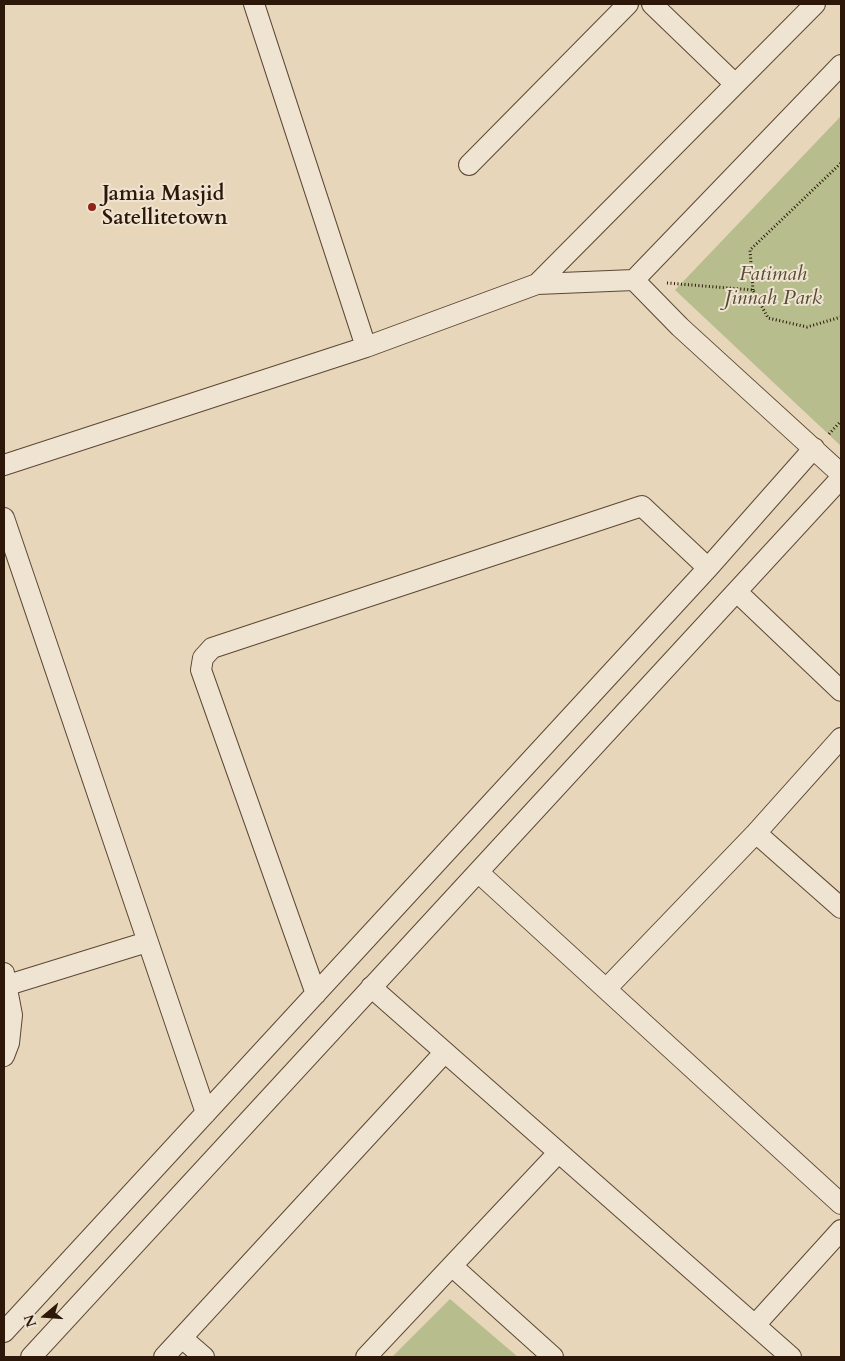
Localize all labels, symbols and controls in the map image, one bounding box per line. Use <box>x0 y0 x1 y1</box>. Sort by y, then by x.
place label: Jamia Masjid Satellitetown <box>102 182 228 232</box>
marker: Jamia Masjid Satellitetown <box>86 201 98 213</box>
park label: Fatimah Jinnah Park <box>724 262 822 312</box>
north arrow <box>20 1291 70 1341</box>
text: N <box>19 1312 41 1330</box>

